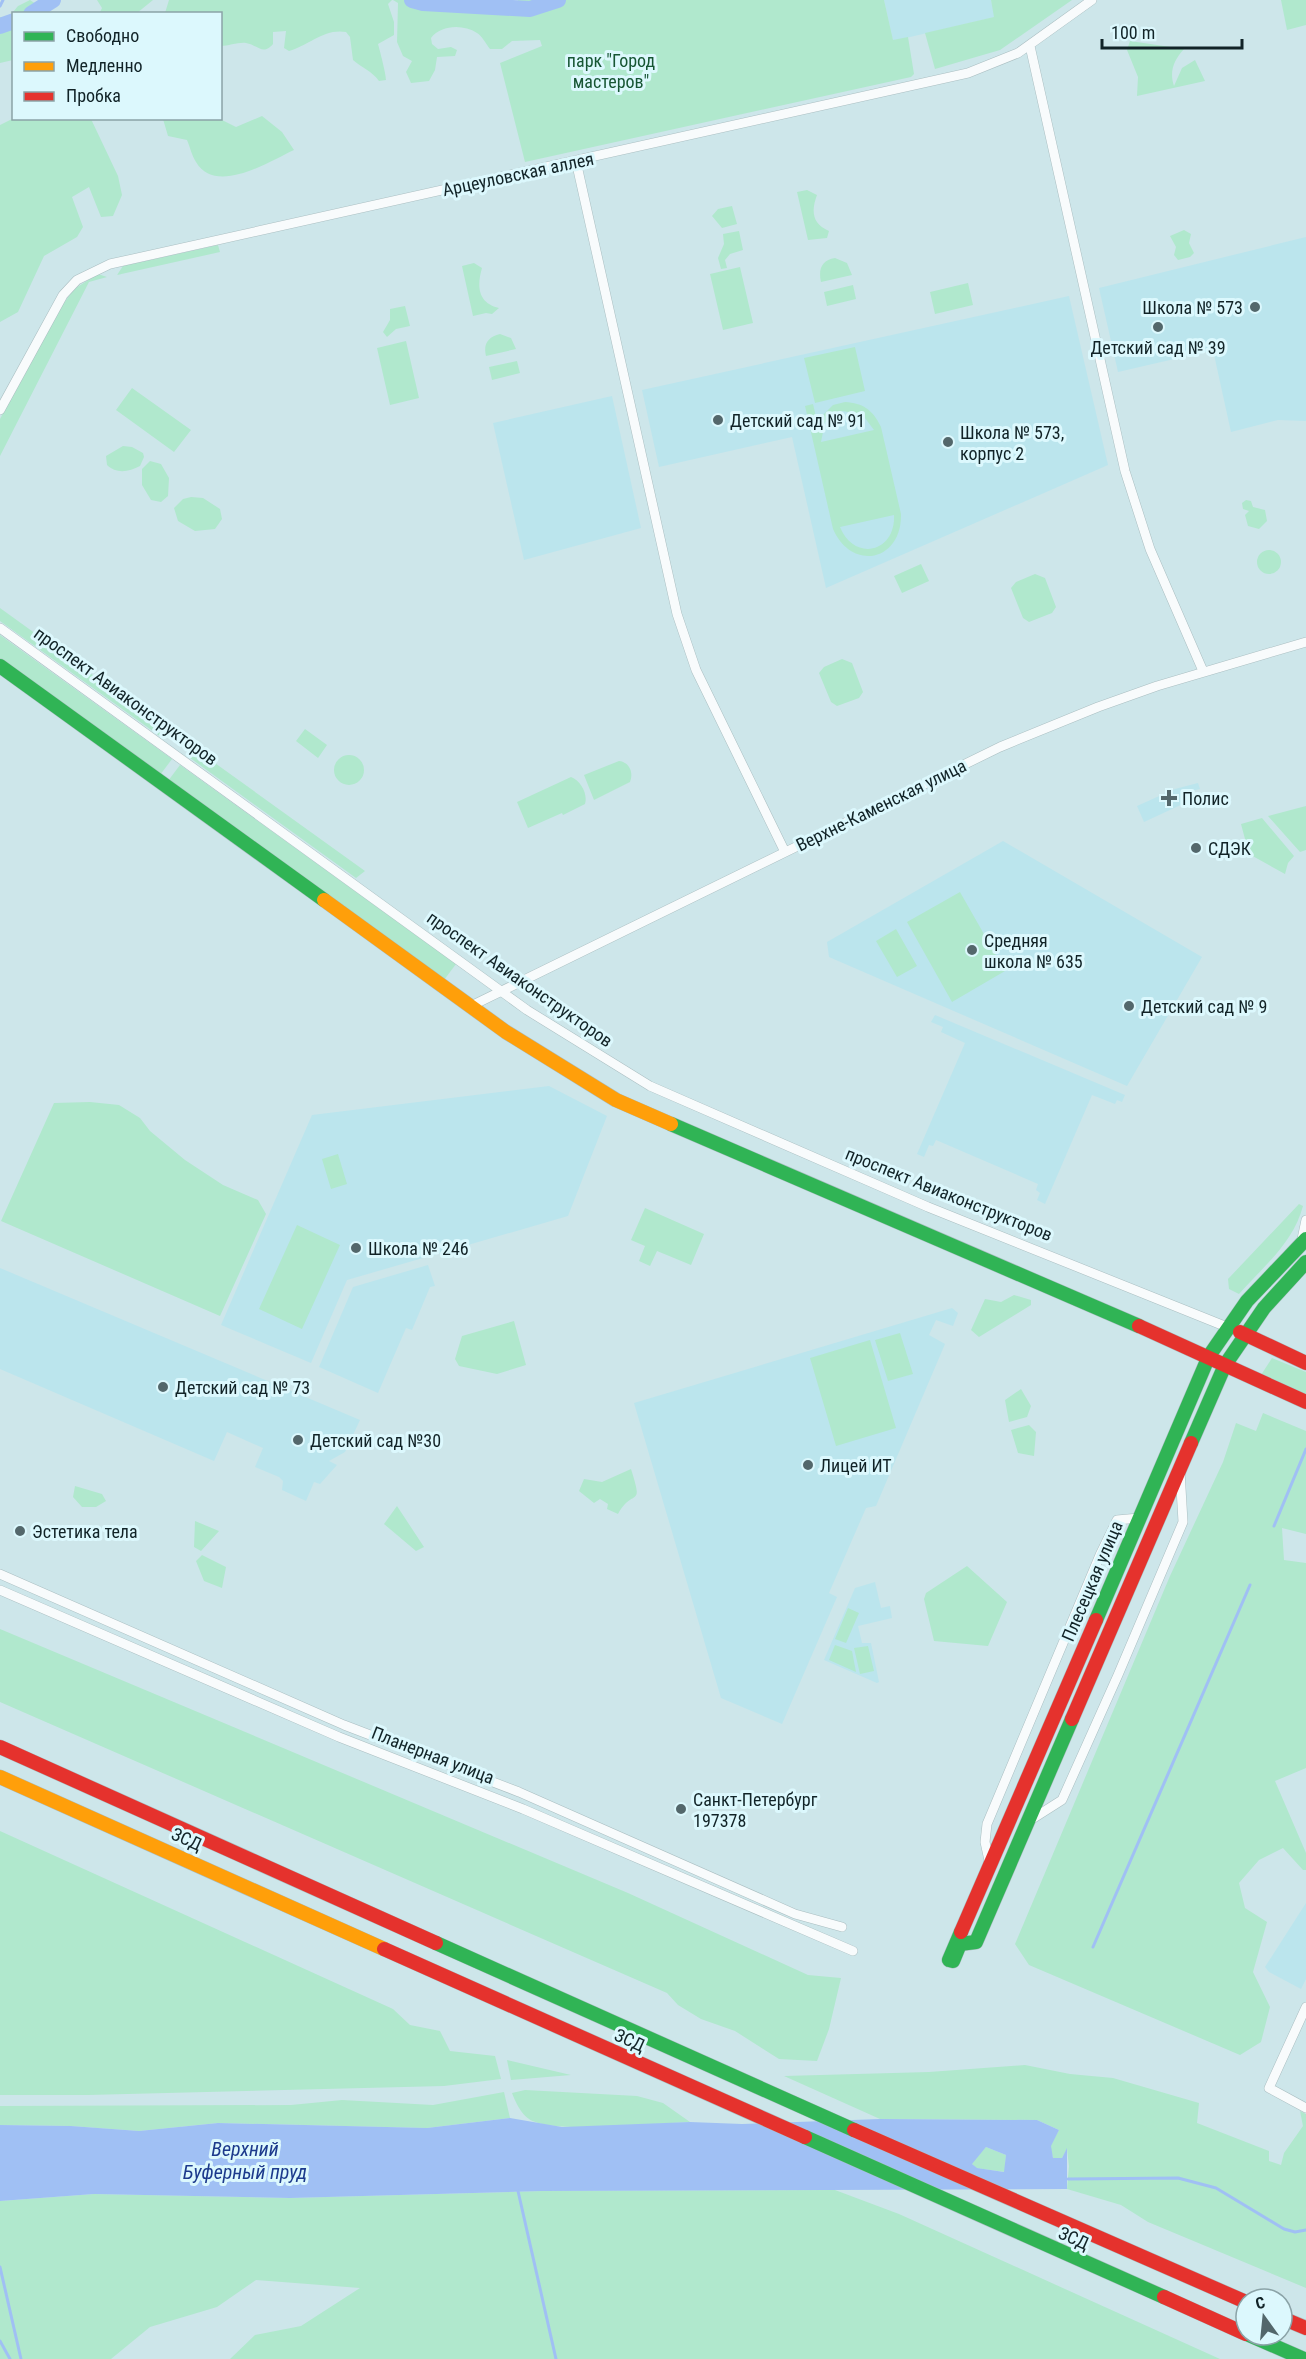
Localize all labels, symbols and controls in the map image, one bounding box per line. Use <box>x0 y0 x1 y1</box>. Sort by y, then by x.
legend <box>12 12 222 120</box>
scale bar <box>1102 12 1242 50</box>
text: 100 m <box>1111 22 1155 43</box>
text: Свободно <box>66 25 139 46</box>
park label: парк "Город мастеров" <box>567 50 656 92</box>
text: Медленно <box>66 55 143 76</box>
text: Пробка <box>66 85 121 106</box>
street label: Арцеуловская аллея <box>441 148 595 200</box>
place label: Школа № 573 <box>1142 297 1243 318</box>
marker: Школа № 573 <box>1248 300 1262 314</box>
marker: Детский сад № 39 <box>1151 320 1165 334</box>
place label: Детский сад № 39 <box>1090 337 1226 358</box>
place label: Детский сад № 91 <box>730 410 865 431</box>
marker: Детский сад № 91 <box>711 413 725 427</box>
place label: Школа № 573, корпус 2 <box>960 422 1064 464</box>
marker: Школа № 573, корпус 2 <box>941 435 955 449</box>
street label: проспект Авиаконструкторов <box>30 622 222 770</box>
street label: Верхне-Каменская улица <box>792 755 970 855</box>
place label: Полис <box>1182 788 1229 809</box>
marker: Полис <box>1160 789 1178 807</box>
place label: СДЭК <box>1208 838 1251 859</box>
marker: СДЭК <box>1189 841 1203 855</box>
street label: проспект Авиаконструкторов <box>423 907 617 1051</box>
place label: Средняя школа № 635 <box>984 930 1083 972</box>
marker: Средняя школа № 635 <box>965 943 979 957</box>
place label: Детский сад № 9 <box>1141 996 1267 1017</box>
marker: Детский сад № 9 <box>1122 999 1136 1013</box>
street label: проспект Авиаконструкторов <box>842 1143 1056 1245</box>
place label: Школа № 246 <box>368 1238 469 1259</box>
marker: Школа № 246 <box>349 1241 363 1255</box>
place label: Детский сад № 73 <box>175 1377 310 1398</box>
marker: Детский сад № 73 <box>156 1380 170 1394</box>
place label: Детский сад №30 <box>310 1430 441 1451</box>
marker: Детский сад №30 <box>291 1433 305 1447</box>
place label: Лицей ИТ <box>820 1455 892 1476</box>
marker: Лицей ИТ <box>801 1458 815 1472</box>
street label: Плесецкая улица <box>1057 1518 1127 1644</box>
place label: Эстетика тела <box>32 1521 138 1542</box>
marker: Эстетика тела <box>13 1524 27 1538</box>
street label: Планерная улица <box>369 1722 497 1788</box>
place label: Санкт-Петербург 197378 <box>693 1789 818 1831</box>
marker: Санкт-Петербург 197378 <box>674 1802 688 1816</box>
street label: ЗСД <box>168 1823 206 1855</box>
street label: ЗСД <box>611 2024 649 2056</box>
water label: Верхний Буферный пруд <box>183 2137 307 2184</box>
street label: ЗСД <box>1055 2222 1093 2254</box>
north arrow <box>1234 2287 1294 2347</box>
text: С <box>1253 2293 1267 2313</box>

